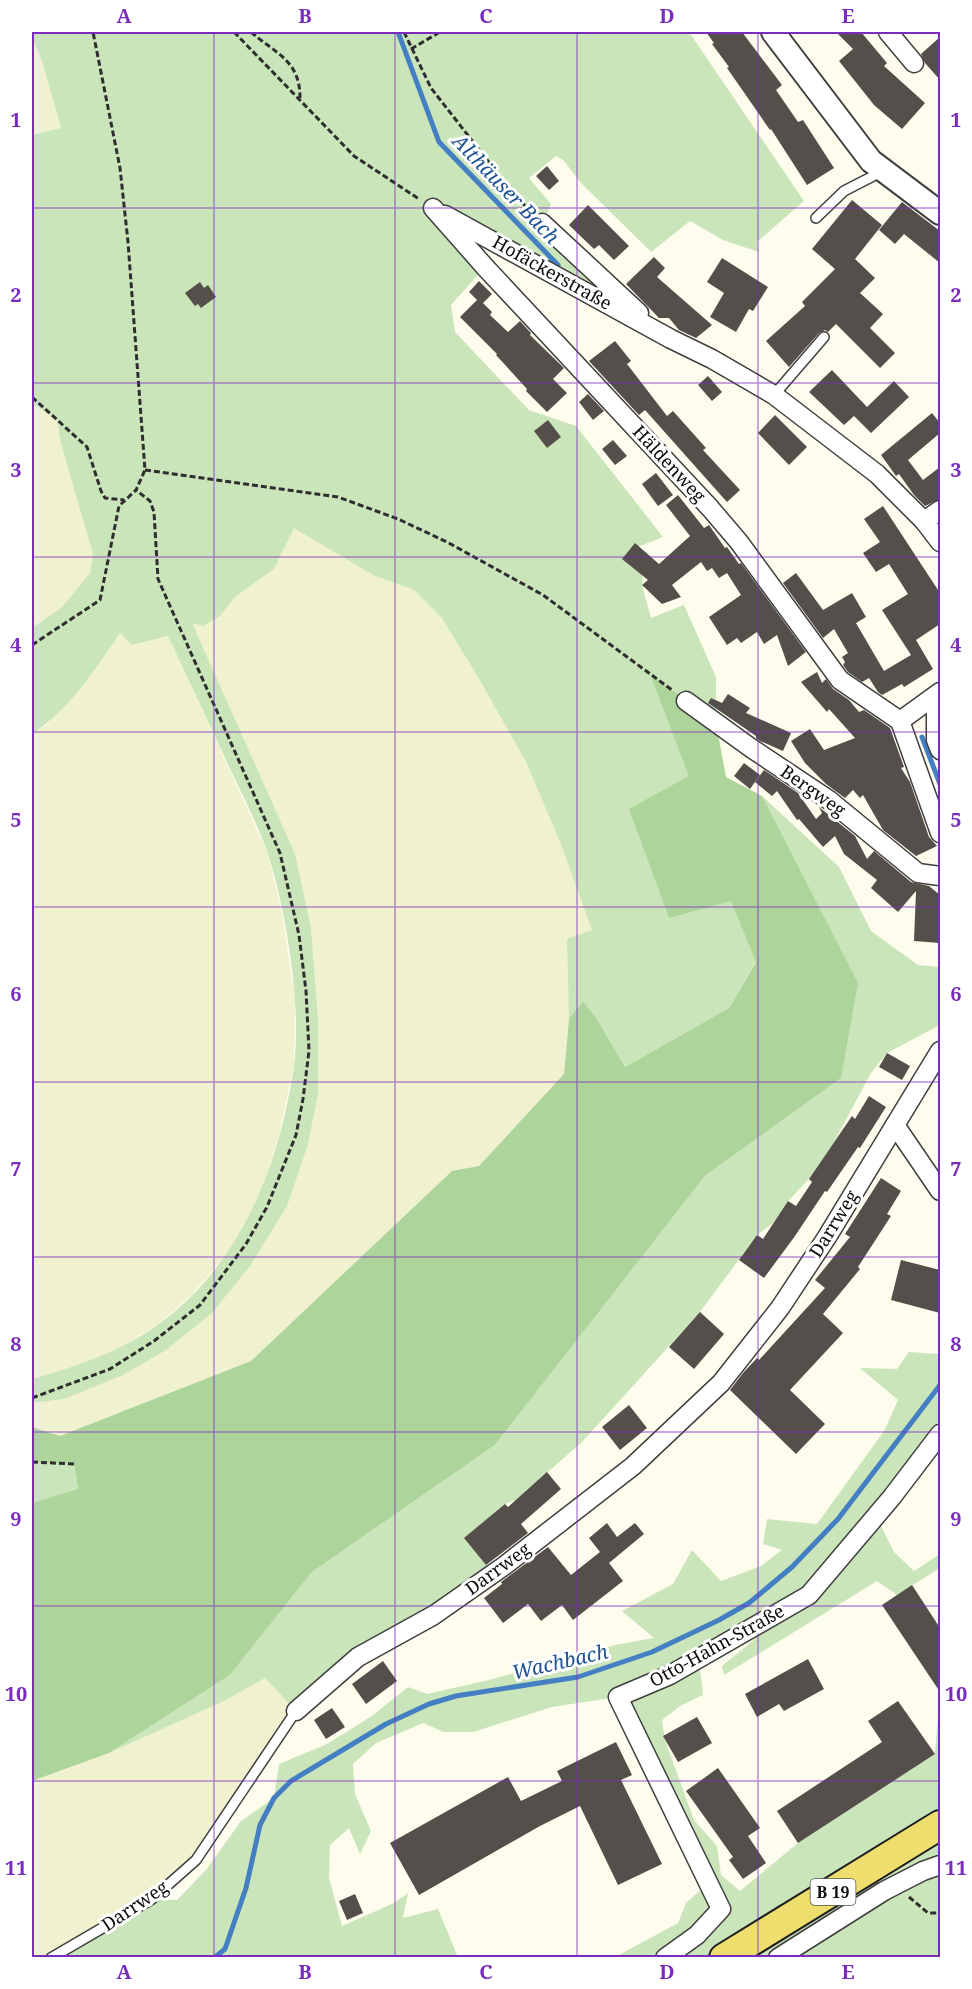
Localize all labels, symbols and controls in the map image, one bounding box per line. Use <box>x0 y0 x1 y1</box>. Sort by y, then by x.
text: A <box>116 2 132 29</box>
text: B <box>298 2 312 29</box>
text: C <box>479 2 493 29</box>
text: D <box>659 2 675 29</box>
text: E <box>841 2 855 29</box>
text: 1 <box>10 106 22 133</box>
text: 1 <box>950 106 962 133</box>
water label: Althäuser Bach <box>446 126 566 250</box>
street label: Hofäckerstraße <box>489 229 616 315</box>
text: 2 <box>10 281 22 308</box>
text: 2 <box>950 281 962 308</box>
street label: Häldenweg <box>628 420 712 507</box>
text: 3 <box>10 456 22 483</box>
text: 3 <box>950 456 962 483</box>
text: 4 <box>10 631 22 658</box>
text: 4 <box>950 631 962 658</box>
street label: Bergweg <box>776 759 851 822</box>
text: 5 <box>10 806 22 833</box>
text: 5 <box>950 806 962 833</box>
text: 6 <box>10 980 22 1007</box>
text: 6 <box>950 980 962 1007</box>
text: 7 <box>10 1155 22 1182</box>
text: 7 <box>950 1155 962 1182</box>
street label: Darrweg <box>803 1185 863 1262</box>
text: 8 <box>10 1330 22 1357</box>
text: 8 <box>950 1330 962 1357</box>
text: 9 <box>10 1505 22 1532</box>
text: 9 <box>950 1505 962 1532</box>
street label: Darrweg <box>460 1536 535 1600</box>
street label: Otto-Hahn-Straße <box>645 1598 788 1692</box>
water label: Wachbach <box>509 1637 611 1686</box>
text: 10 <box>5 1680 27 1707</box>
text: 10 <box>945 1680 967 1707</box>
text: 11 <box>5 1854 27 1881</box>
text: 11 <box>945 1854 967 1881</box>
street label: Darrweg <box>97 1874 173 1936</box>
road number: B 19 <box>810 1879 856 1905</box>
text: A <box>116 1958 132 1985</box>
text: B <box>298 1958 312 1985</box>
text: C <box>479 1958 493 1985</box>
text: D <box>659 1958 675 1985</box>
text: E <box>841 1958 855 1985</box>

